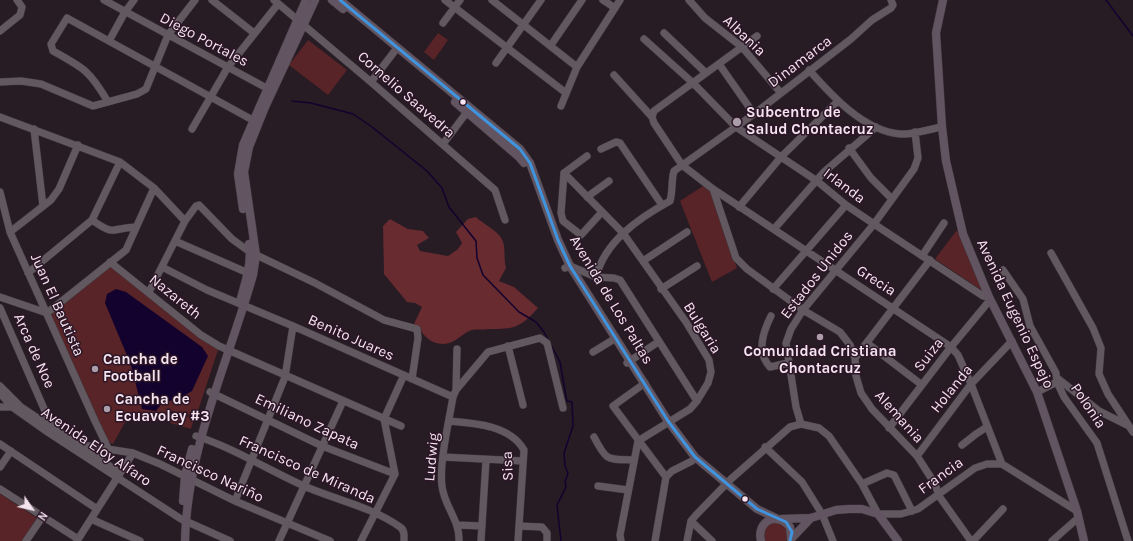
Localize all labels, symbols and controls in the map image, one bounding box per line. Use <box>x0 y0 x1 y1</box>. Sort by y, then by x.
street label: Diego Portales <box>157 9 251 71</box>
street label: Albania <box>719 12 769 60</box>
street label: Dinamarca <box>764 32 836 92</box>
street label: Cornelio Saavedra <box>354 48 458 142</box>
unlabelled marker <box>458 97 468 107</box>
place label: Subcentro de Salud Chontacruz <box>746 104 873 139</box>
marker: Subcentro de Salud Chontacruz <box>731 116 743 128</box>
street label: Irlanda <box>819 164 869 208</box>
street label: Estados Unidos <box>777 227 857 323</box>
street label: Avenida de Los Paltas <box>565 232 657 368</box>
street label: Avenida Eugenio Espejo <box>973 237 1057 391</box>
street label: Juan El Bautista <box>26 251 88 359</box>
street label: Grecia <box>853 262 899 300</box>
street label: Nazareth <box>145 271 205 323</box>
street label: Bulgaria <box>679 299 725 357</box>
street label: Arca de Noe <box>10 311 58 391</box>
street label: Benito Juares <box>305 311 397 365</box>
marker: Comunidad Cristiana Chontacruz <box>815 332 825 342</box>
street label: Suiza <box>910 334 948 376</box>
place label: Comunidad Cristiana Chontacruz <box>744 343 896 378</box>
place label: Cancha de Football <box>103 351 178 386</box>
street label: Holanda <box>927 361 977 417</box>
marker: Cancha de Football <box>90 364 100 374</box>
street label: Polonia <box>1066 380 1110 432</box>
street label: Alemania <box>871 387 927 447</box>
street label: Emiliano Zapata <box>252 390 362 454</box>
place label: Cancha de Ecuavoley #3 <box>115 391 210 426</box>
street label: Avenida Eloy Alfaro <box>38 403 154 491</box>
marker: Cancha de Ecuavoley #3 <box>102 404 112 414</box>
street label: Francisco de Miranda <box>236 432 378 508</box>
street label: Ludwig <box>421 432 443 482</box>
street label: Francisco Nariño <box>154 441 266 507</box>
street label: Sisa <box>498 451 518 481</box>
street label: Francia <box>915 454 967 498</box>
north arrow <box>12 489 52 529</box>
unlabelled marker <box>740 494 750 504</box>
text: N <box>35 509 50 523</box>

